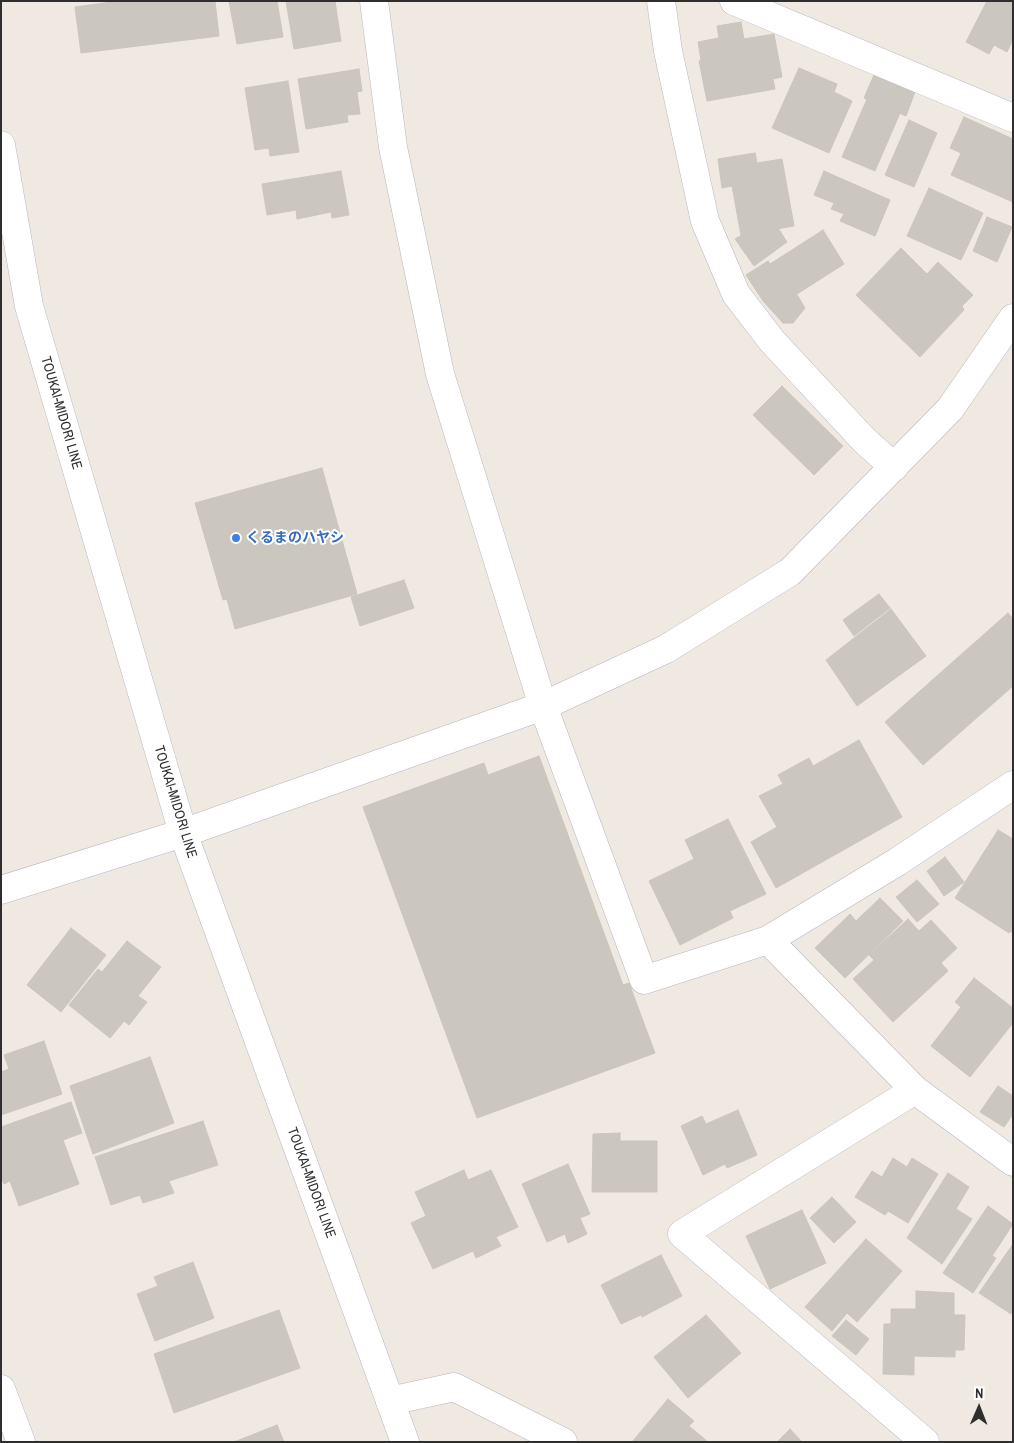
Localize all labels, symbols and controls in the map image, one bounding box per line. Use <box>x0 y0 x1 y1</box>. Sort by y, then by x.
street label: TOUKAI-MIDORI LINE <box>37 355 85 471</box>
place label: くるまのハヤシ <box>246 530 344 546</box>
marker: くるまのハヤシ <box>230 532 242 544</box>
street label: TOUKAI-MIDORI LINE <box>150 744 200 860</box>
street label: TOUKAI-MIDORI LINE <box>283 1125 339 1241</box>
north arrow <box>954 1383 1004 1433</box>
text: N <box>975 1384 984 1402</box>

